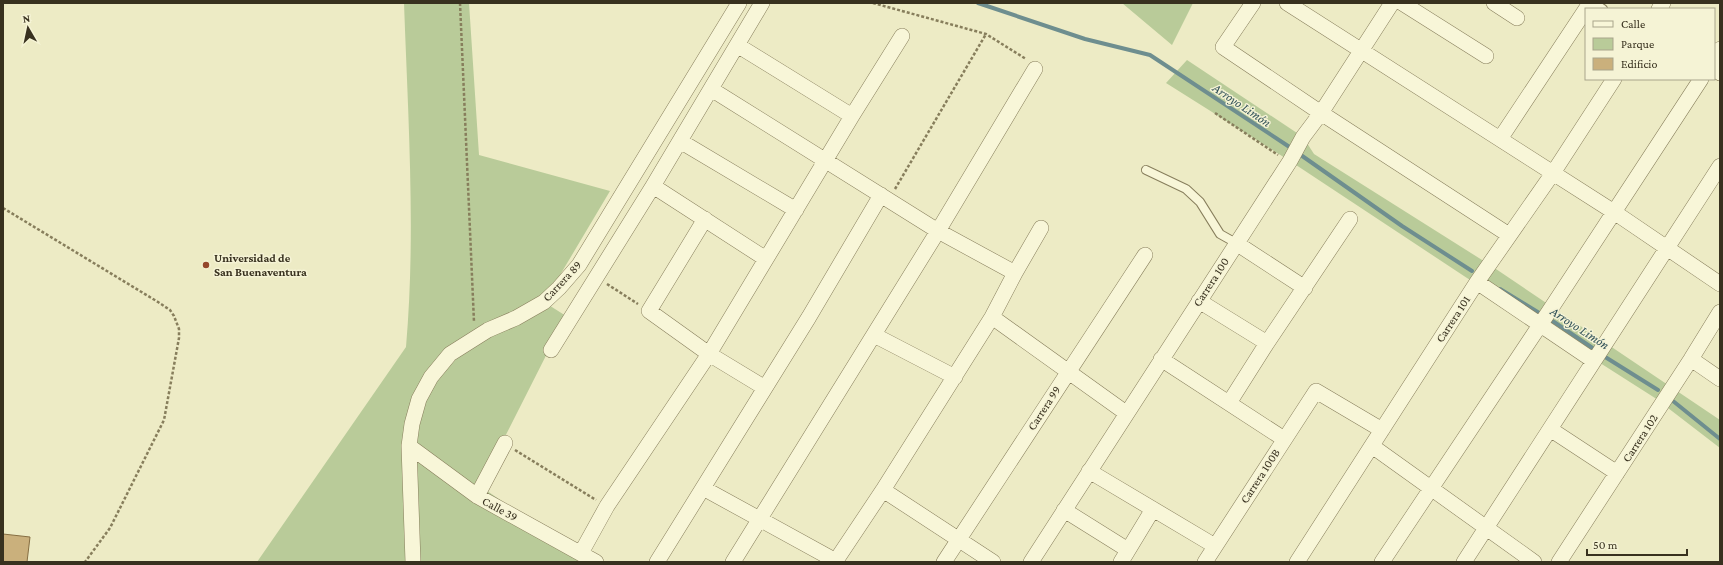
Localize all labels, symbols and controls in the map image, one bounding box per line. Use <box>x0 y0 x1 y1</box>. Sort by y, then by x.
north arrow <box>8 8 48 48</box>
legend <box>1585 8 1715 80</box>
text: N <box>22 12 32 25</box>
text: Calle <box>1621 17 1645 31</box>
text: Parque <box>1621 37 1654 51</box>
text: Edificio <box>1621 57 1658 71</box>
water label: Arroyo Limón <box>1209 80 1274 130</box>
place label: Universidad de San Buenaventura <box>214 251 307 279</box>
street label: Carrera 100 <box>1190 255 1232 309</box>
street label: Carrera 89 <box>540 258 584 304</box>
marker: Universidad de San Buenaventura <box>201 260 211 270</box>
street label: Carrera 101 <box>1433 293 1473 345</box>
water label: Arroyo Limón <box>1547 303 1612 353</box>
street label: Carrera 99 <box>1024 383 1064 433</box>
street label: Carrera 102 <box>1619 411 1661 465</box>
street label: Carrera 100B <box>1237 446 1283 506</box>
street label: Calle 39 <box>480 494 520 524</box>
scale bar <box>1587 531 1687 557</box>
text: 50 m <box>1593 538 1618 552</box>

